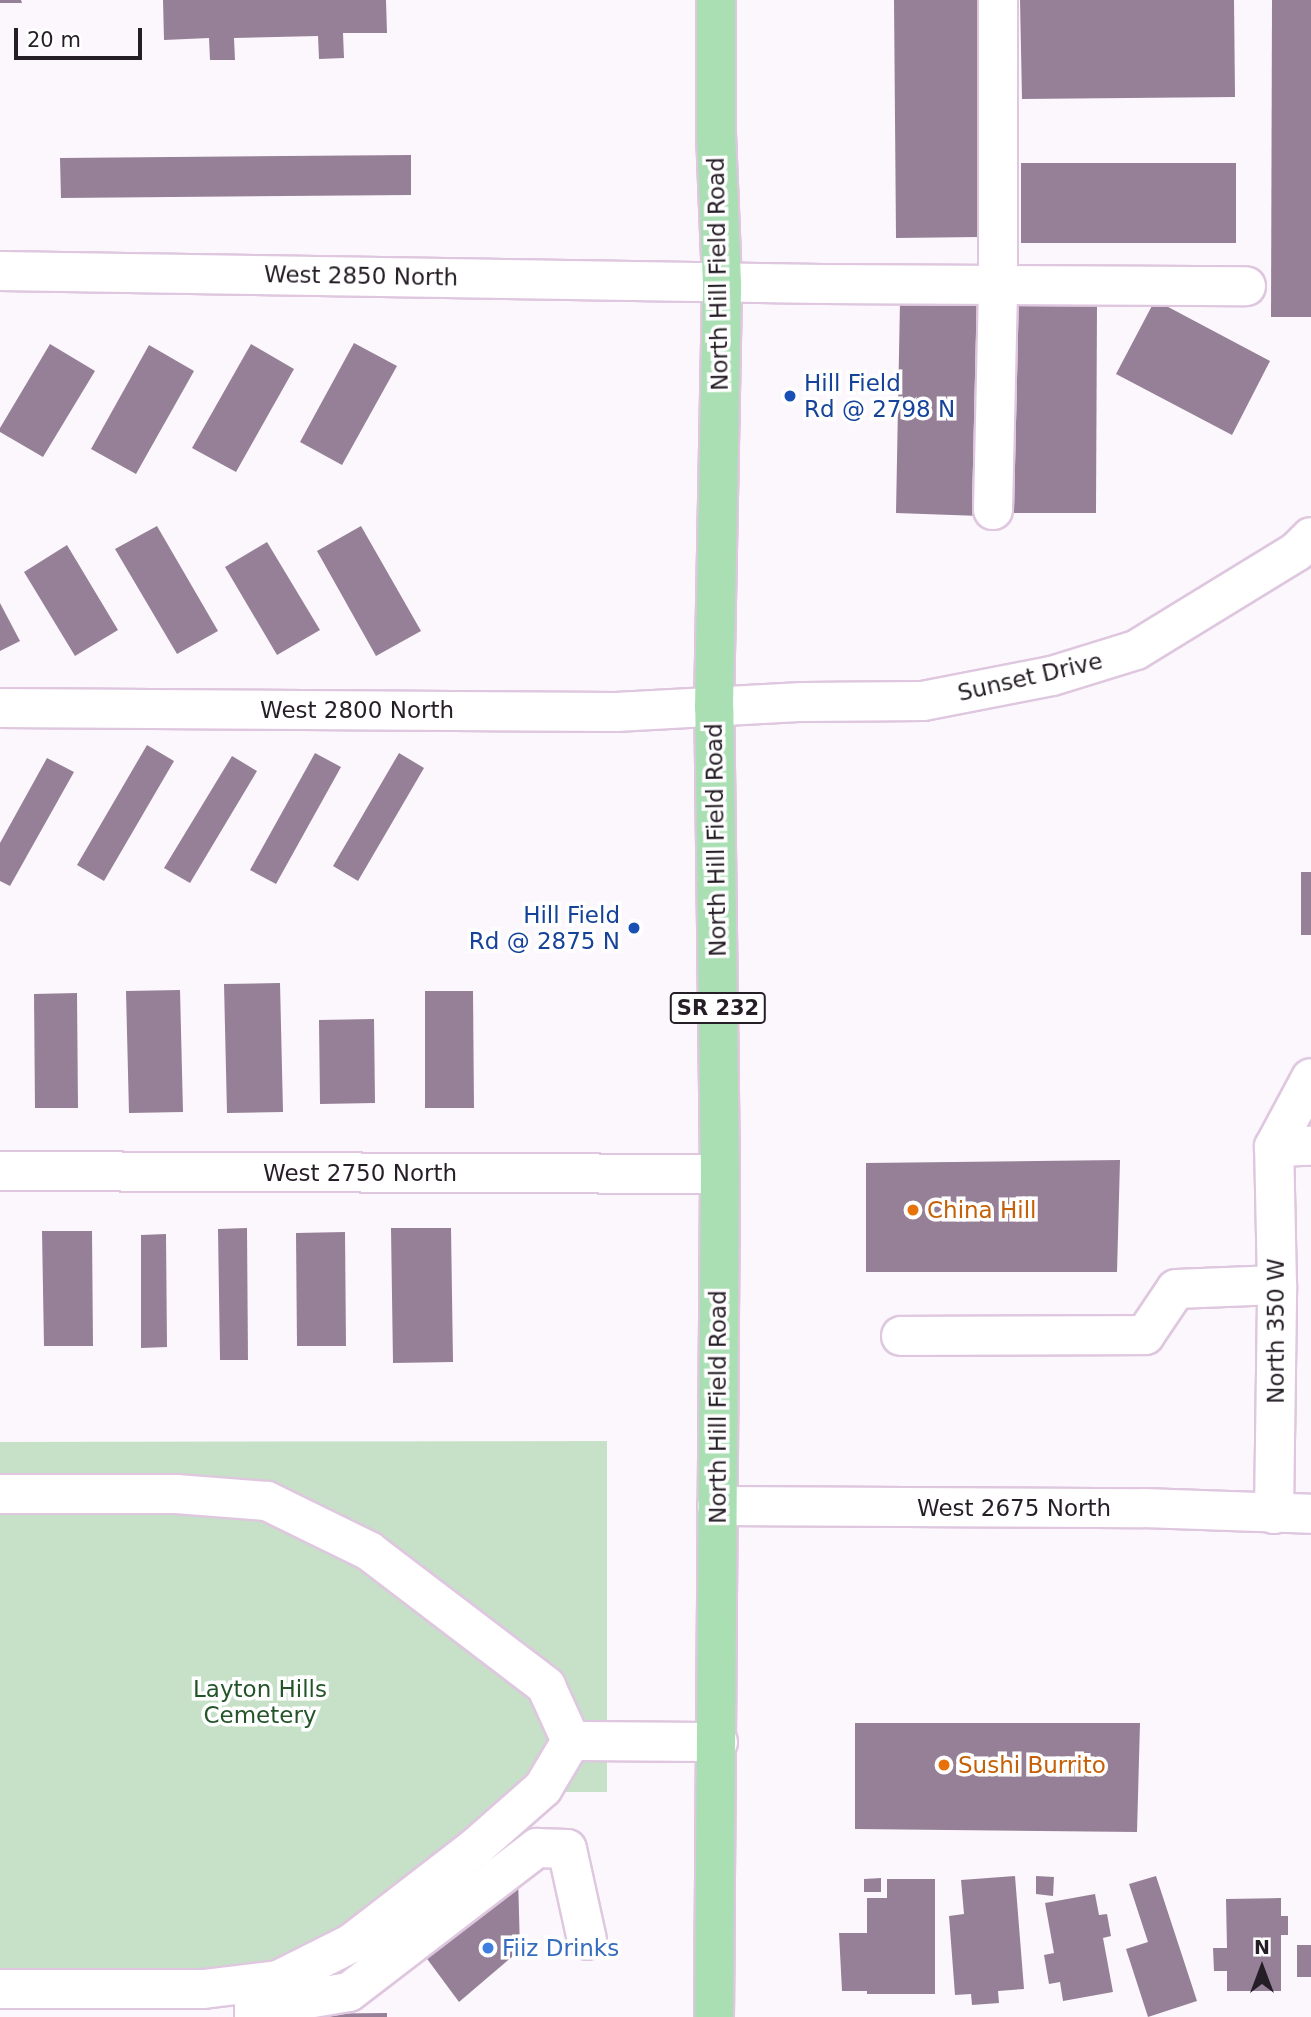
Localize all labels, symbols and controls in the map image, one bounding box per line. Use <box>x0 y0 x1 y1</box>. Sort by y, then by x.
scale bar <box>18 14 145 58</box>
text: 20 m <box>27 28 81 52</box>
street label: North Hill Field Road <box>702 157 734 391</box>
street label: West 2850 North <box>264 261 458 291</box>
place label: Hill Field Rd @ 2798 N <box>804 369 955 423</box>
marker: Hill Field Rd @ 2798 N <box>782 388 798 404</box>
street label: Sunset Drive <box>955 647 1105 707</box>
street label: West 2800 North <box>260 696 454 724</box>
street label: North Hill Field Road <box>700 723 732 957</box>
place label: Hill Field Rd @ 2875 N <box>469 901 620 955</box>
marker: Hill Field Rd @ 2875 N <box>626 920 642 936</box>
road number: SR 232 <box>669 990 767 1026</box>
street label: West 2750 North <box>263 1159 457 1187</box>
place label: China Hill <box>927 1196 1036 1224</box>
marker: China Hill <box>905 1202 921 1218</box>
street label: North 350 W <box>1262 1258 1290 1404</box>
street label: North Hill Field Road <box>704 1290 732 1524</box>
street label: West 2675 North <box>917 1494 1111 1522</box>
park label: Layton Hills Cemetery <box>193 1675 327 1729</box>
place label: Sushi Burrito <box>958 1751 1106 1779</box>
marker: Sushi Burrito <box>936 1757 952 1773</box>
north arrow <box>1227 1933 1297 2003</box>
place label: Fiiz Drinks <box>502 1934 619 1962</box>
text: N <box>1254 1936 1270 1958</box>
marker: Fiiz Drinks <box>480 1940 496 1956</box>

